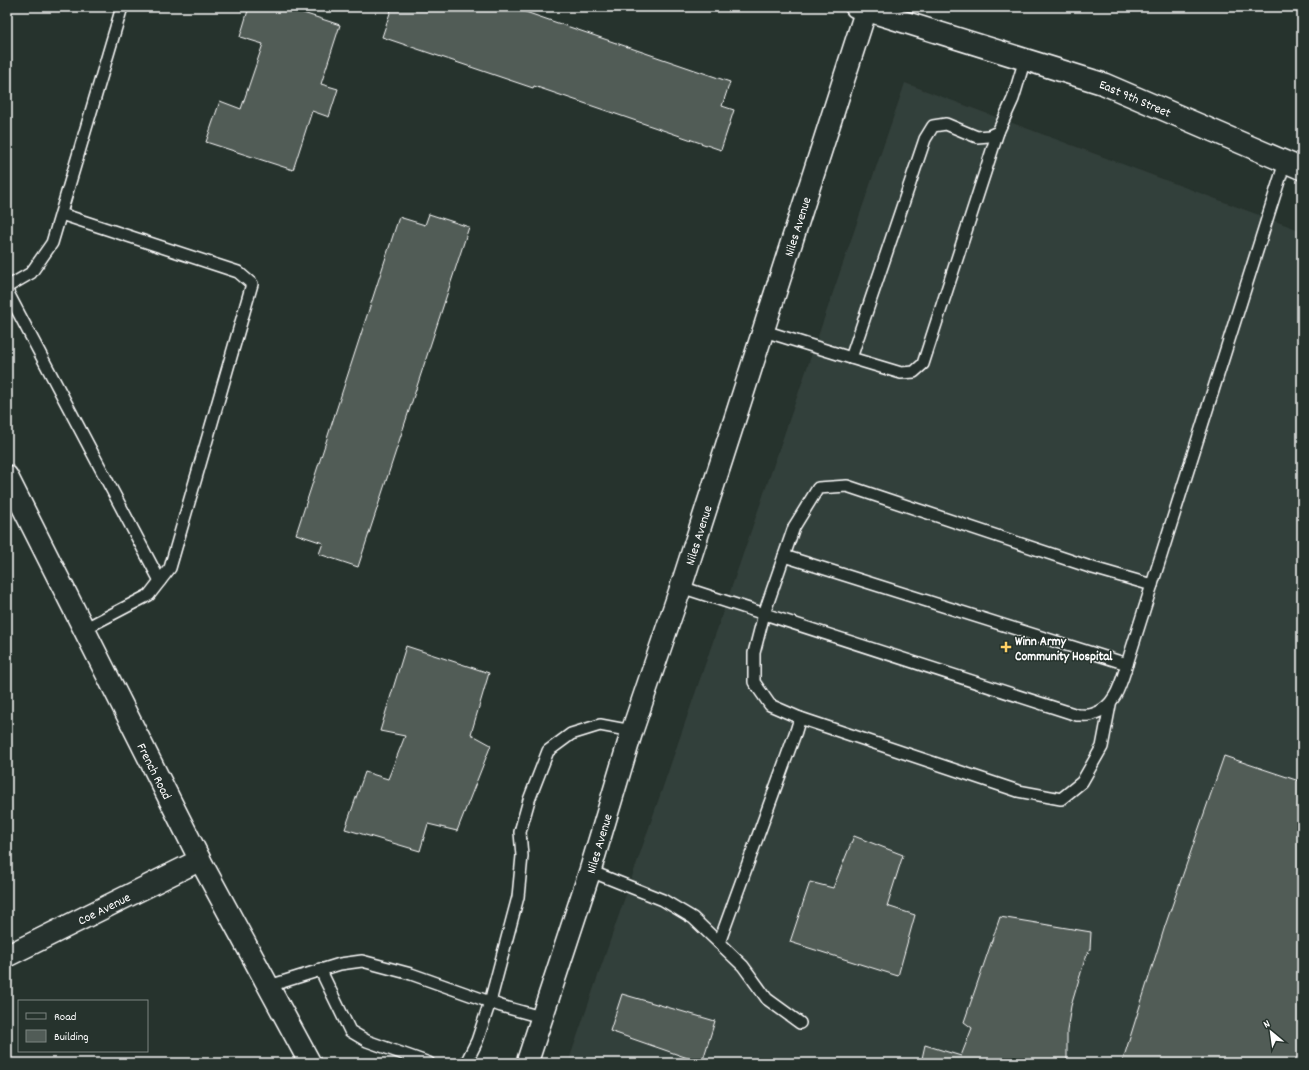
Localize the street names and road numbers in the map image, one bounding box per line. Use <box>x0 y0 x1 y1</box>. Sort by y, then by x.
street label: East 9th Street <box>1097 76 1174 124</box>
street label: Niles Avenue <box>781 195 818 260</box>
street label: Niles Avenue <box>682 503 719 568</box>
street label: French Road <box>131 740 175 803</box>
street label: Niles Avenue <box>583 811 619 876</box>
street label: Coe Avenue <box>75 889 135 931</box>

